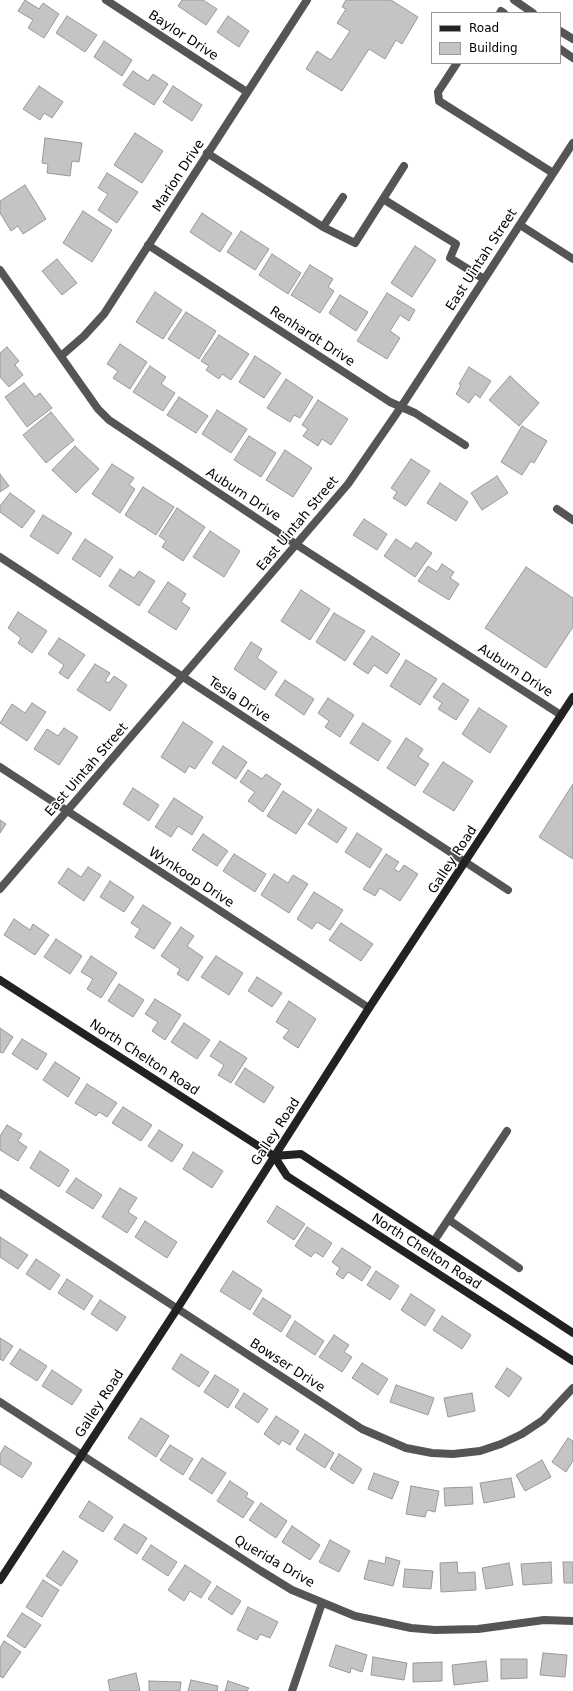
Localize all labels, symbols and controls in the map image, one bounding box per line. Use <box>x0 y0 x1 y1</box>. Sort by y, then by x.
street label: Baylor Drive <box>145 8 221 64</box>
legend <box>431 12 561 64</box>
text: Road <box>469 21 499 35</box>
text: Building <box>469 41 518 55</box>
street label: Marion Drive <box>150 137 208 215</box>
street label: East Uintah Street <box>443 206 521 314</box>
street label: Renhardt Drive <box>267 304 357 370</box>
street label: Auburn Drive <box>203 465 283 525</box>
street label: East Uintah Street <box>254 474 342 574</box>
street label: Auburn Drive <box>475 641 555 701</box>
street label: Tesla Drive <box>205 674 273 726</box>
street label: East Uintah Street <box>42 720 132 820</box>
street label: Galley Road <box>425 823 481 897</box>
street label: Wynkoop Drive <box>145 845 237 911</box>
street label: North Chelton Road <box>86 1017 202 1099</box>
street label: Galley Road <box>248 1095 304 1169</box>
street label: North Chelton Road <box>368 1211 484 1293</box>
street label: Bowser Drive <box>247 1336 327 1396</box>
street label: Galley Road <box>72 1367 128 1441</box>
street label: Querida Drive <box>231 1533 317 1591</box>

